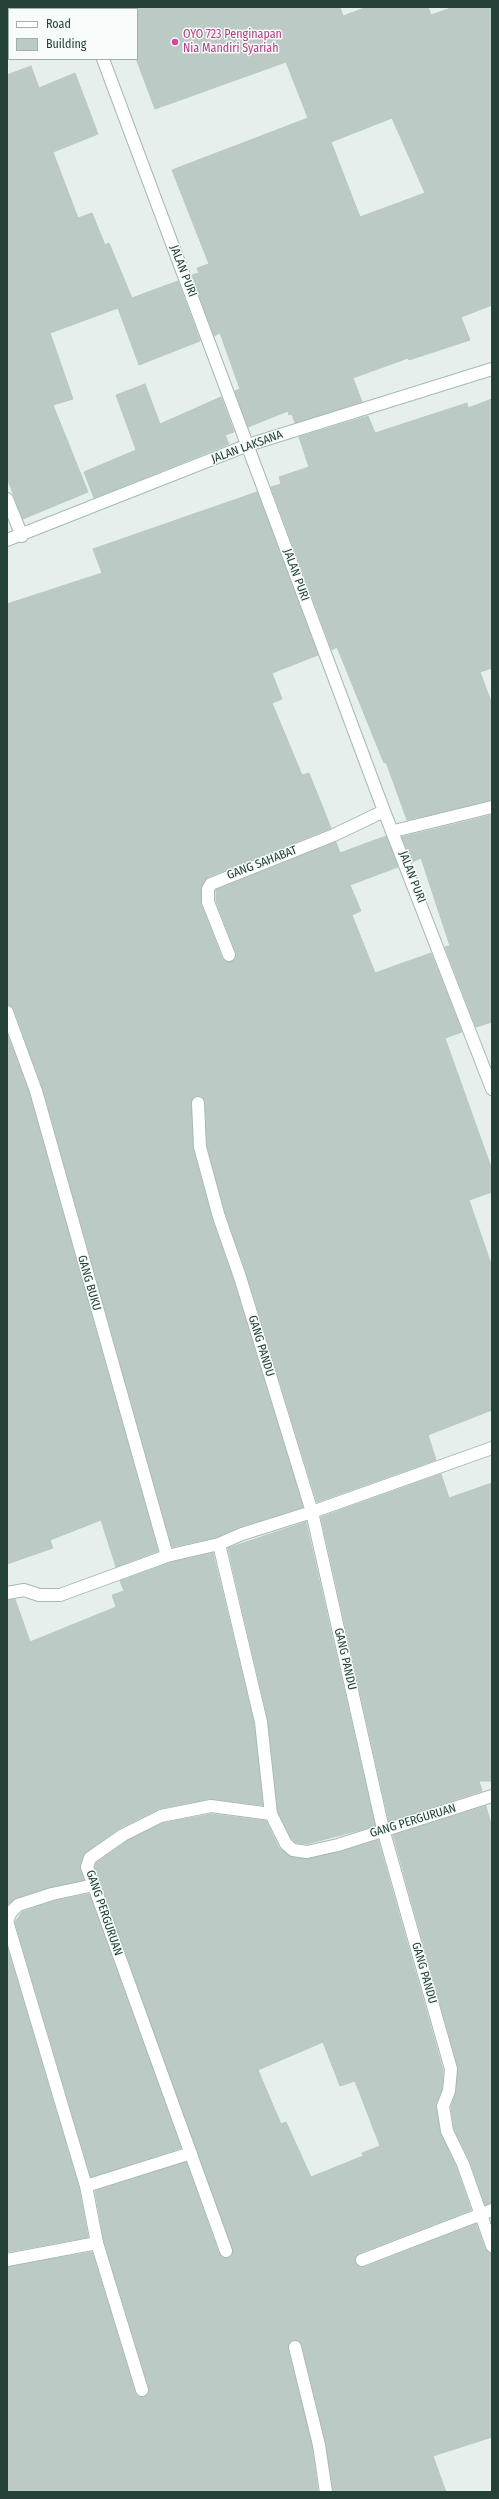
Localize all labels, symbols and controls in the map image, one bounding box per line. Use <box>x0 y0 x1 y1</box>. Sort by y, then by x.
legend <box>8 8 138 60</box>
text: Road <box>46 17 71 31</box>
place label: OYO 723 Penginapan Nia Mandiri Syariah <box>183 28 282 56</box>
text: Building <box>46 37 86 51</box>
marker: OYO 723 Penginapan Nia Mandiri Syariah <box>170 37 180 47</box>
street label: JALAN PURI <box>167 243 199 299</box>
street label: JALAN LAKSANA <box>209 427 285 467</box>
street label: JALAN PURI <box>280 547 312 603</box>
street label: GANG SAHABAT <box>225 843 299 883</box>
street label: JALAN PURI <box>396 849 428 905</box>
street label: GANG BUKU <box>74 1254 104 1312</box>
street label: GANG PANDU <box>245 1314 277 1378</box>
street label: GANG PANDU <box>331 1627 359 1691</box>
street label: GANG PERGURUAN <box>368 1801 458 1841</box>
street label: GANG PERGURUAN <box>83 1868 125 1958</box>
street label: GANG PANDU <box>408 1941 440 2005</box>

